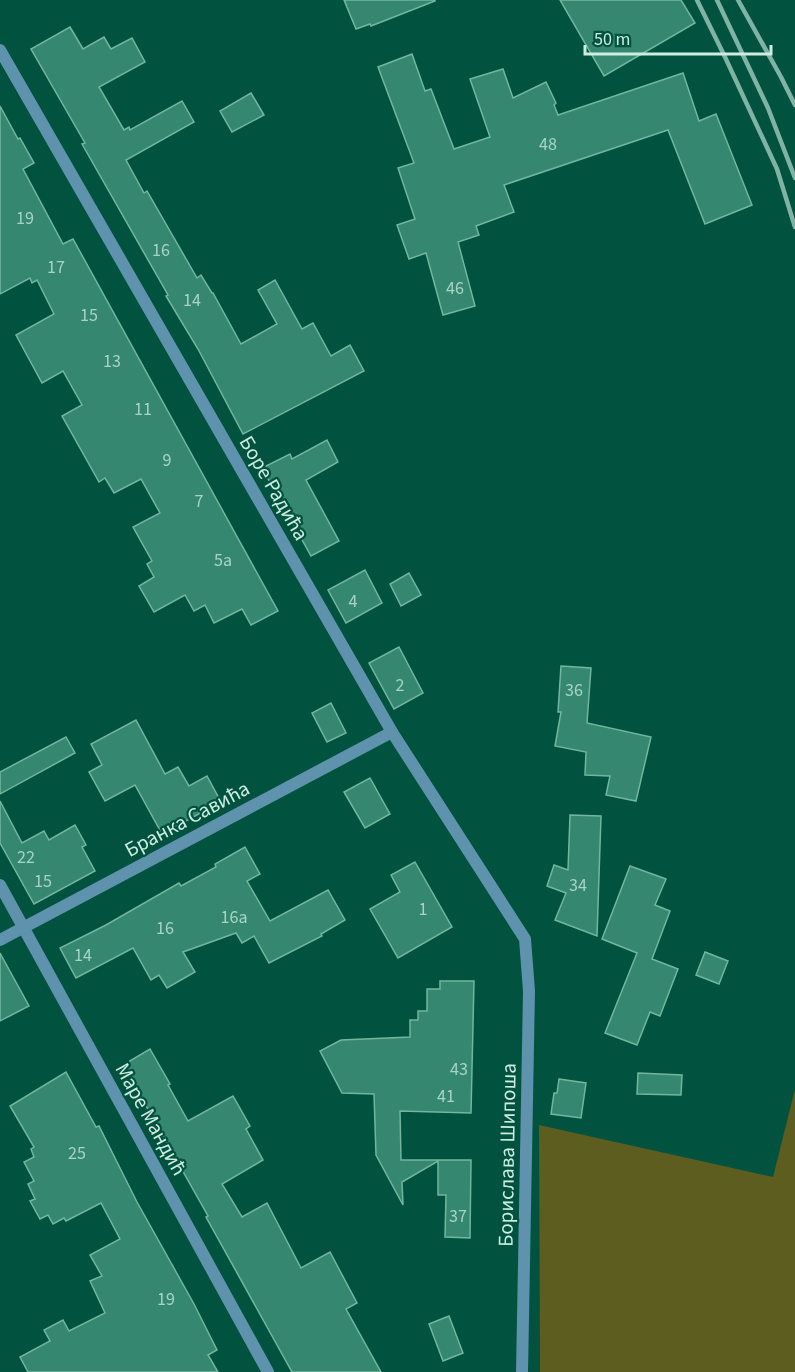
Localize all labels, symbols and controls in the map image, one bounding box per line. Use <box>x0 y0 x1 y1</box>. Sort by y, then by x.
scale bar <box>585 18 771 56</box>
text: 50 m <box>594 27 630 52</box>
house number: 48 <box>539 132 557 157</box>
house number: 19 <box>16 206 34 231</box>
house number: 16 <box>152 238 170 263</box>
house number: 17 <box>47 255 65 280</box>
house number: 46 <box>446 276 464 301</box>
house number: 14 <box>183 288 201 313</box>
house number: 15 <box>80 303 98 328</box>
house number: 13 <box>103 349 121 374</box>
house number: 11 <box>134 397 152 422</box>
street label: Боре Радића <box>232 430 316 546</box>
house number: 9 <box>163 448 172 473</box>
house number: 7 <box>195 489 204 514</box>
house number: 5a <box>214 548 232 573</box>
house number: 4 <box>349 589 358 614</box>
house number: 2 <box>396 673 405 698</box>
house number: 36 <box>565 678 583 703</box>
street label: Бранка Савића <box>119 773 255 865</box>
house number: 22 <box>17 845 35 870</box>
house number: 15 <box>34 869 52 894</box>
house number: 34 <box>569 873 587 898</box>
house number: 1 <box>419 897 427 922</box>
house number: 16a <box>221 905 247 930</box>
house number: 16 <box>156 916 174 941</box>
house number: 14 <box>74 943 92 968</box>
street label: Маре Мандић <box>108 1057 194 1181</box>
house number: 43 <box>450 1057 468 1082</box>
street label: Борислава Шипоша <box>490 1063 524 1247</box>
house number: 41 <box>437 1084 455 1109</box>
house number: 25 <box>68 1141 86 1166</box>
house number: 37 <box>449 1204 467 1229</box>
house number: 19 <box>157 1287 175 1312</box>

